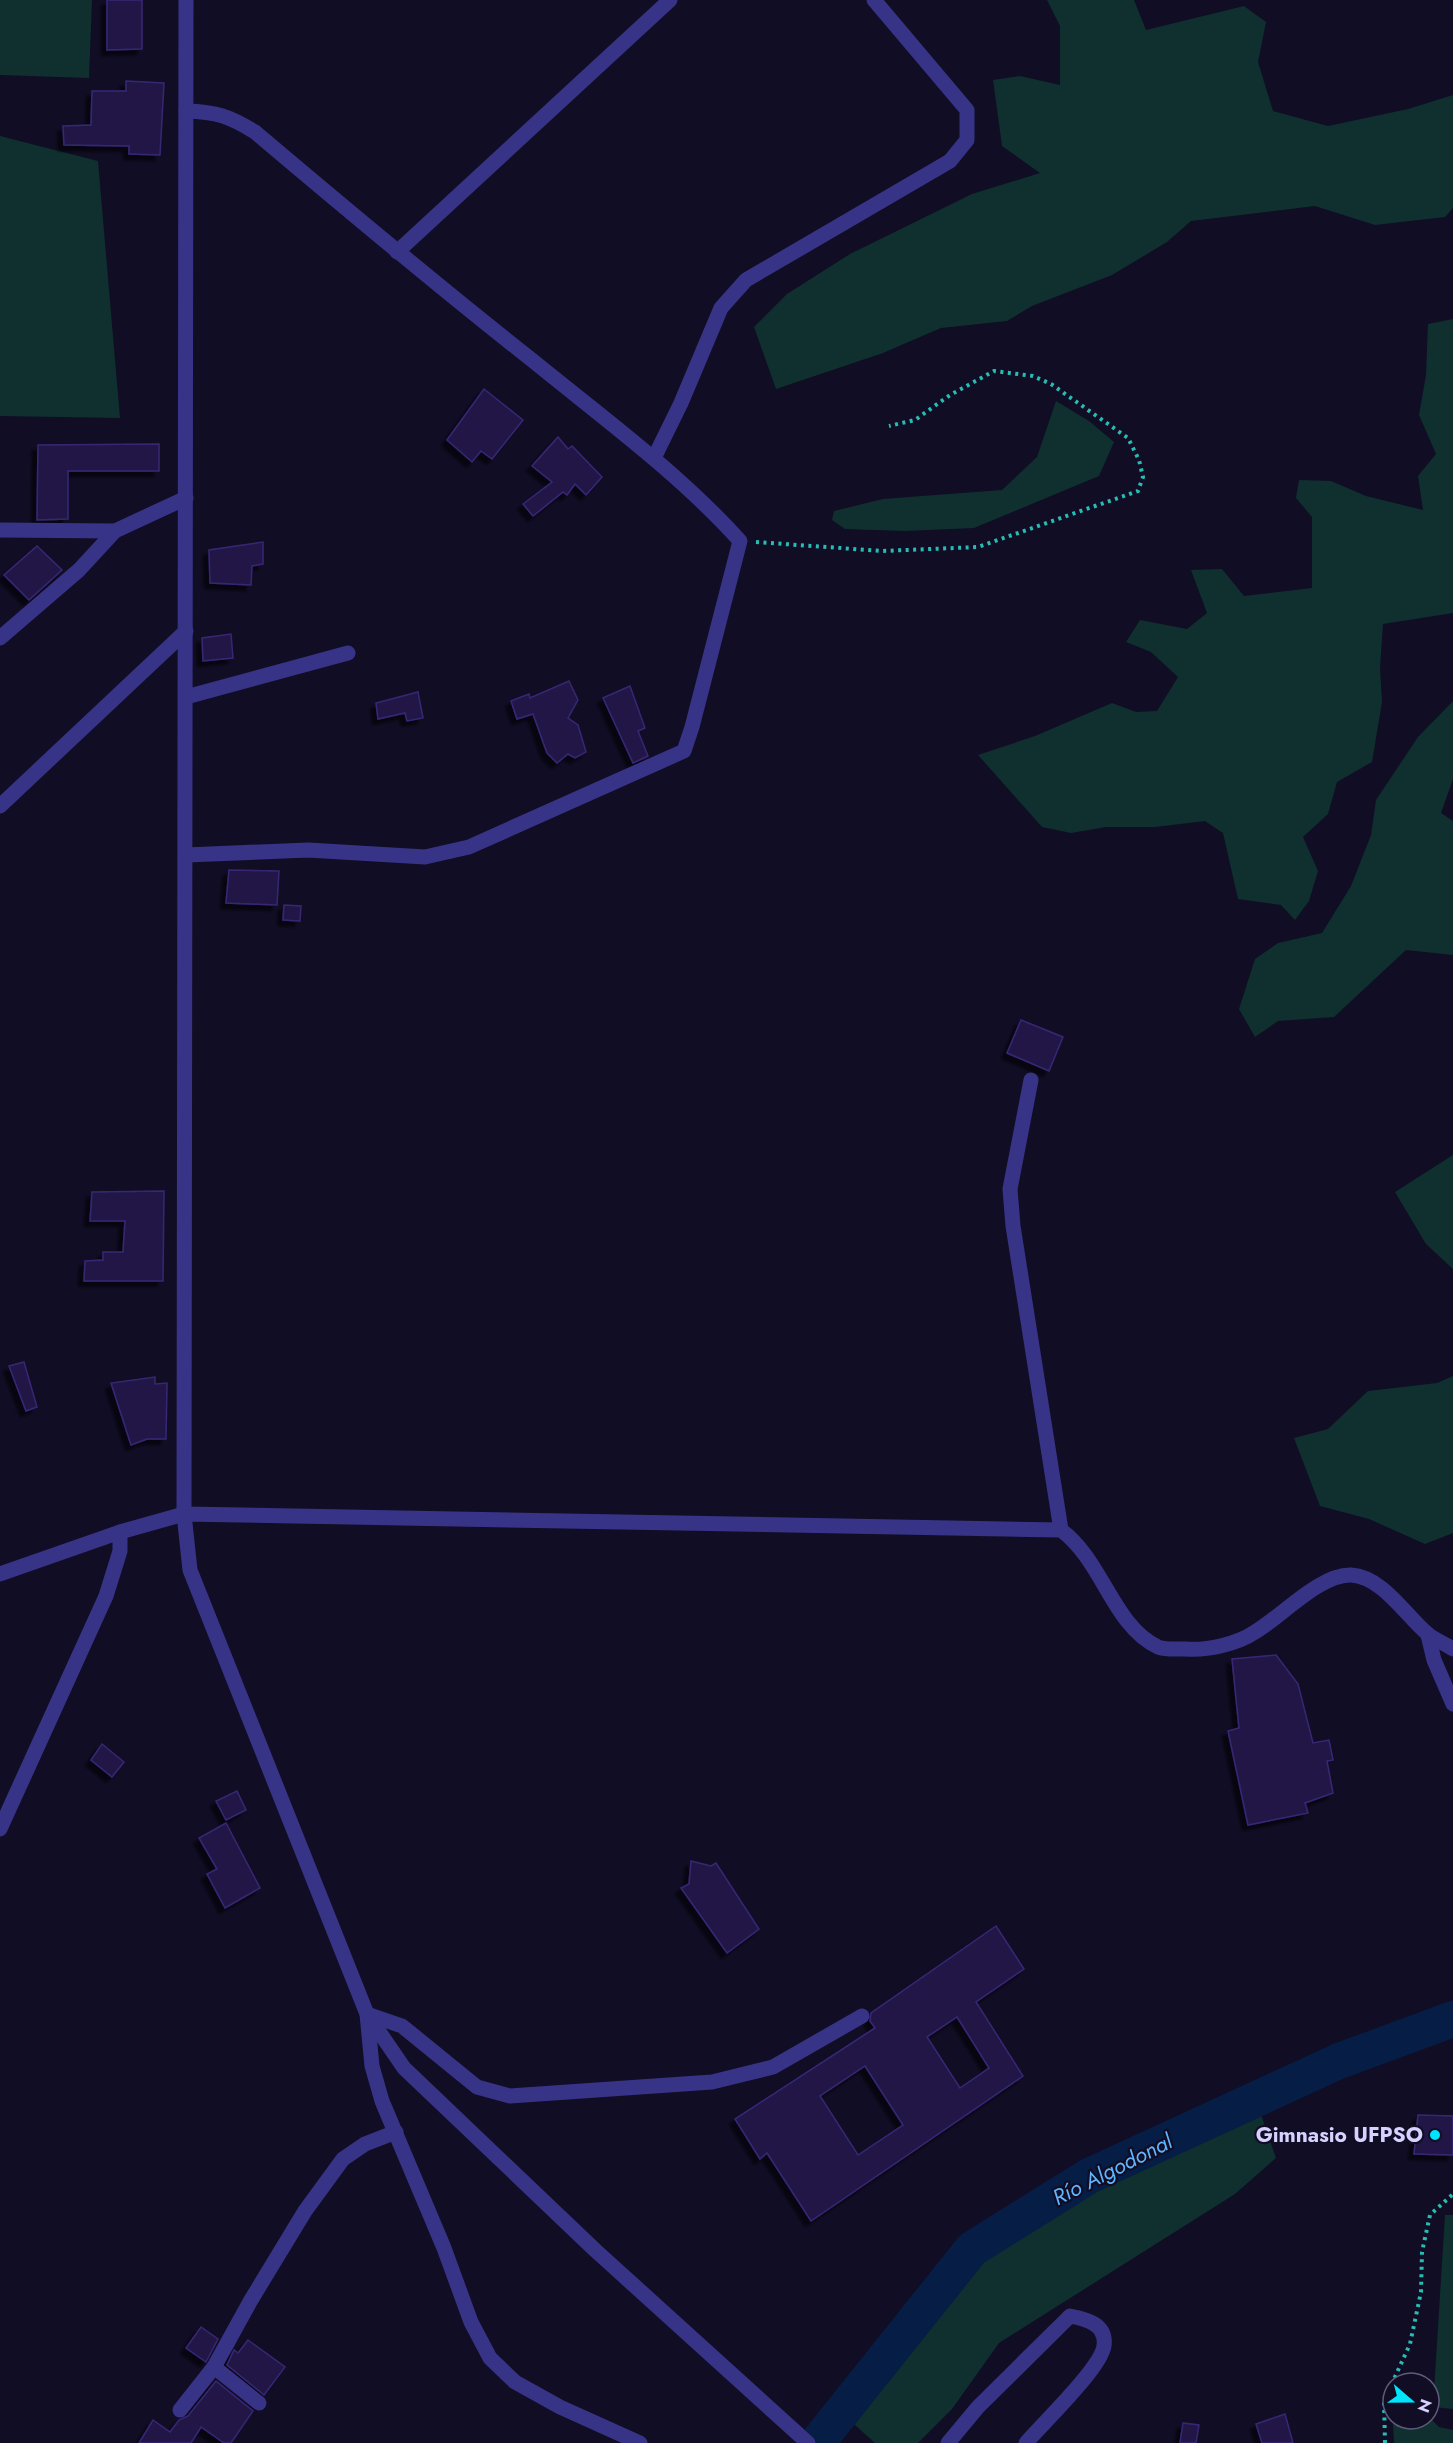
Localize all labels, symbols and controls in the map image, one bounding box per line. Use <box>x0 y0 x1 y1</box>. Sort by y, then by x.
place label: Gimnasio UFPSO <box>1256 2120 1423 2150</box>
water label: Río Algodonal <box>1047 2125 1178 2213</box>
marker: Gimnasio UFPSO <box>1428 2128 1442 2142</box>
north arrow <box>1381 2371 1441 2431</box>
text: N <box>1412 2396 1438 2416</box>

